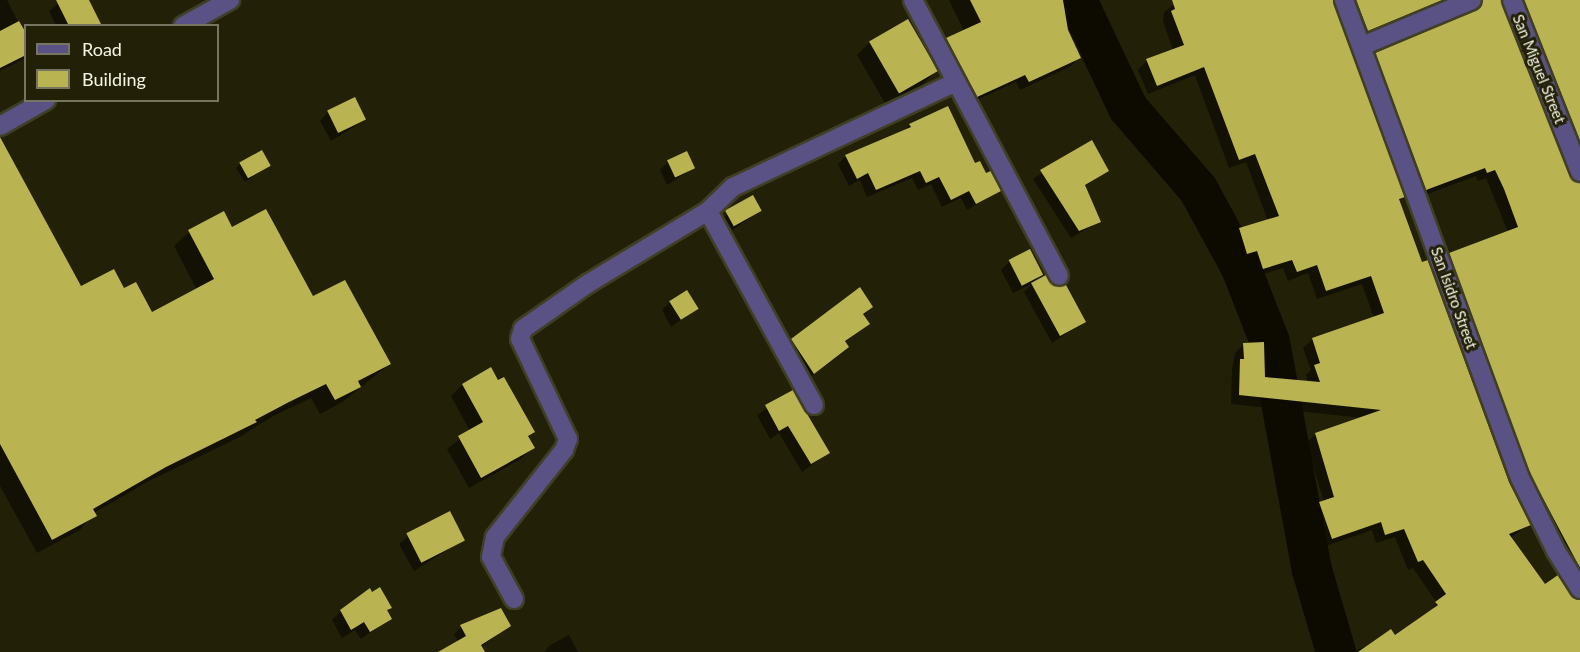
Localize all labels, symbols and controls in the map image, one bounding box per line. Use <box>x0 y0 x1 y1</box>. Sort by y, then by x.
street label: San Miguel Street <box>1509 12 1569 126</box>
legend <box>24 24 219 102</box>
text: Road <box>82 38 122 60</box>
text: Building <box>82 68 146 90</box>
street label: San Isidro Street <box>1427 245 1481 351</box>

